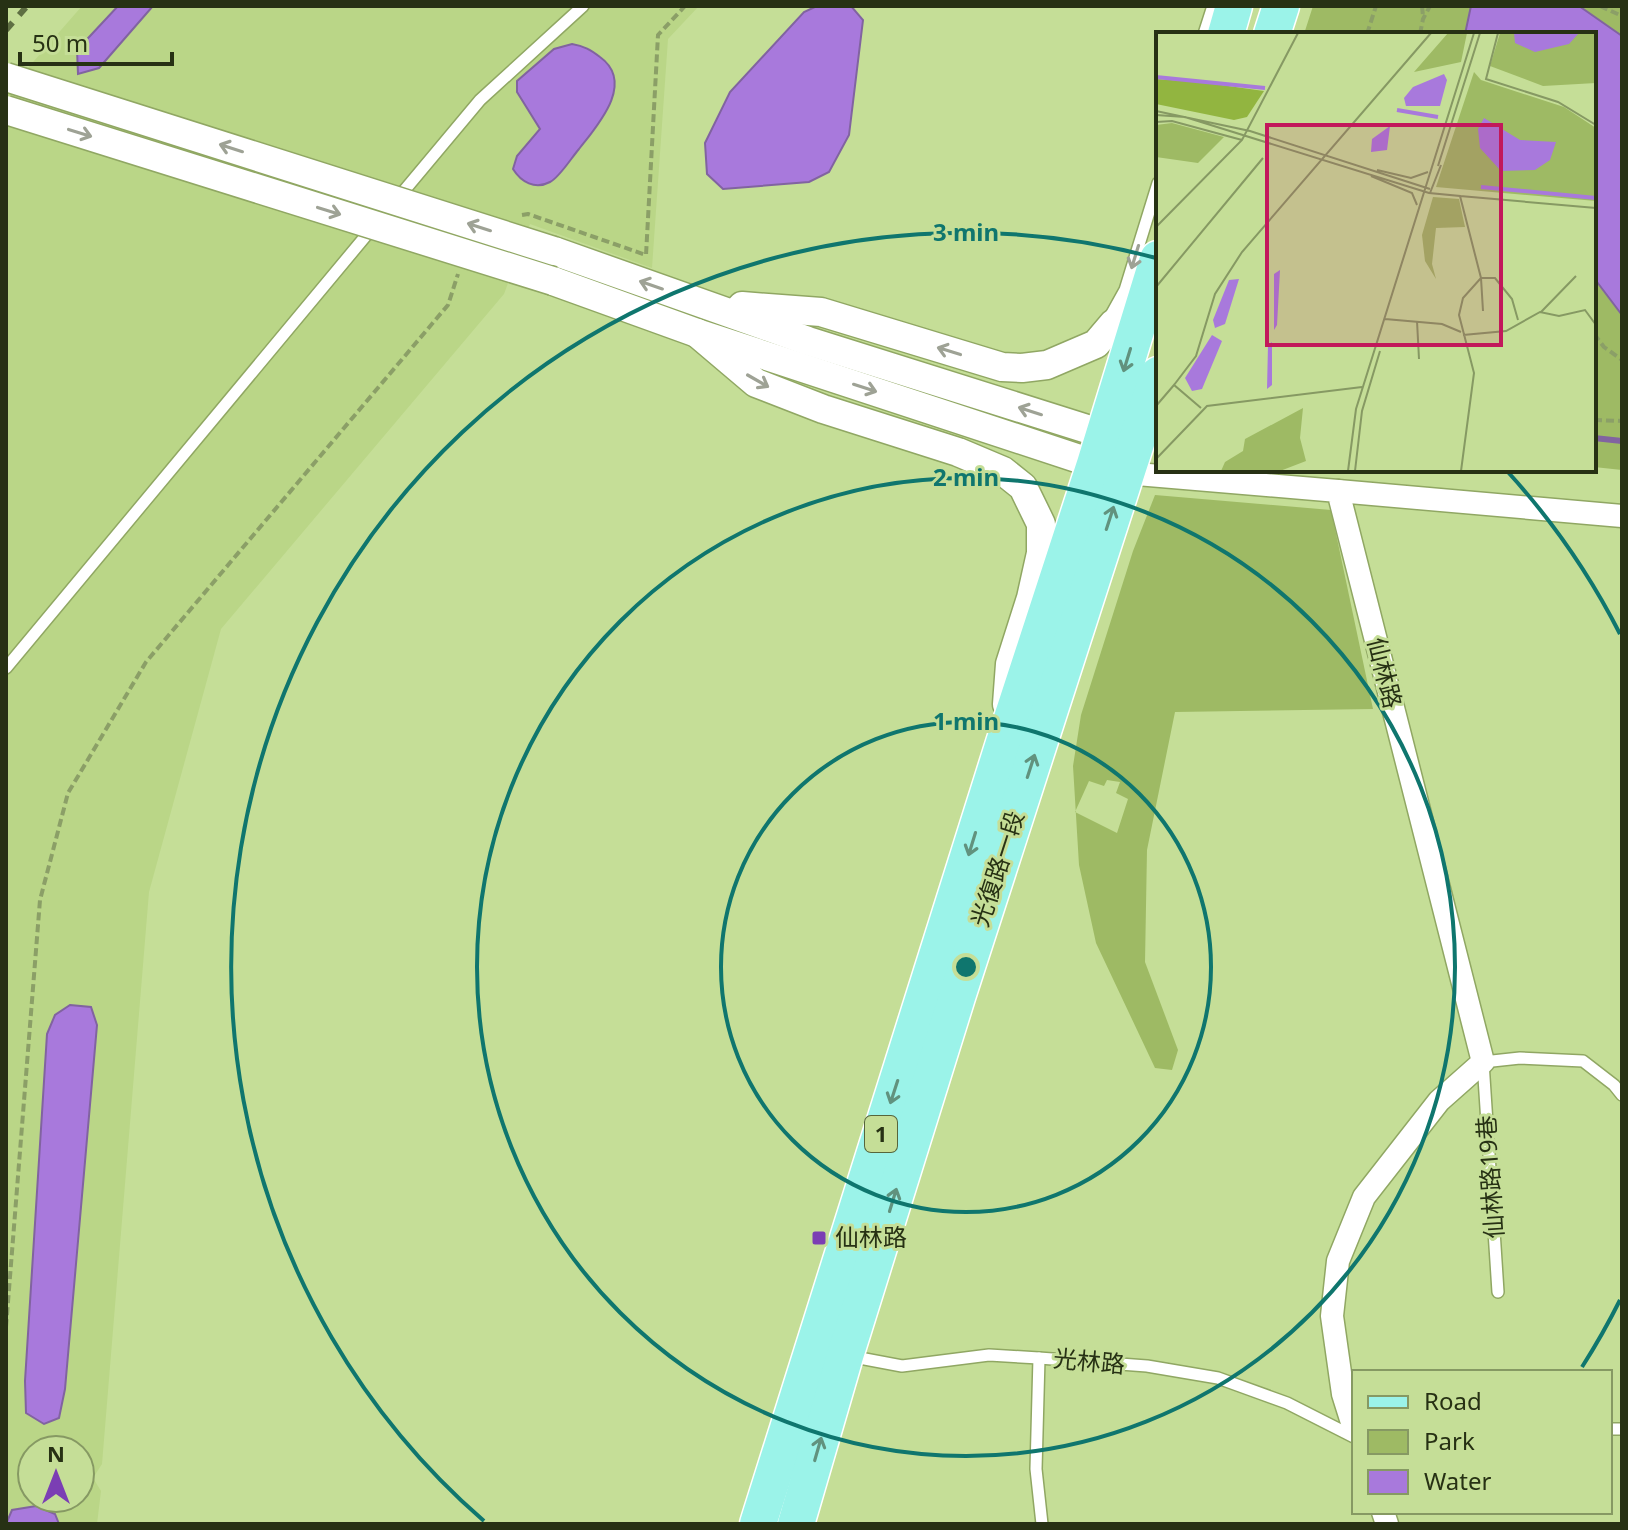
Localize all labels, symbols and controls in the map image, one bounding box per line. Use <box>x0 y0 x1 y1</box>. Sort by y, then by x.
scale bar <box>20 16 172 66</box>
text: 50 m <box>32 26 88 59</box>
inset map <box>1156 32 1596 472</box>
one-way arrow <box>67 126 93 141</box>
one-way arrow <box>219 140 245 155</box>
one-way arrow <box>315 204 341 219</box>
text: 3 min <box>933 215 999 248</box>
one-way arrow <box>467 219 493 234</box>
one-way arrow <box>1127 244 1142 270</box>
one-way arrow <box>638 276 663 291</box>
one-way arrow <box>937 343 963 358</box>
one-way arrow <box>1119 347 1134 373</box>
one-way arrow <box>746 373 769 389</box>
one-way arrow <box>853 382 878 397</box>
one-way arrow <box>1018 403 1043 417</box>
text: 2 min <box>933 460 999 493</box>
one-way arrow <box>1104 506 1119 531</box>
street label: 仙林路 <box>1361 634 1410 712</box>
text: 1 min <box>933 704 999 737</box>
one-way arrow <box>1024 753 1039 779</box>
street label: 光復路一段 <box>962 806 1031 931</box>
one-way arrow <box>964 831 979 857</box>
centre of rings <box>952 953 980 981</box>
one-way arrow <box>885 1080 900 1105</box>
street label: 仙林路19巷 <box>1469 1114 1510 1240</box>
road number: 1 <box>865 1116 897 1152</box>
one-way arrow <box>887 1188 902 1213</box>
place label: 仙林路 <box>835 1220 907 1253</box>
marker: 仙林路 <box>810 1229 828 1247</box>
street label: 光林路 <box>1052 1341 1126 1380</box>
legend <box>1352 1370 1612 1514</box>
text: Road <box>1424 1384 1482 1417</box>
text: Park <box>1424 1424 1475 1457</box>
north arrow <box>16 1434 96 1514</box>
one-way arrow <box>811 1437 826 1463</box>
text: N <box>47 1438 65 1468</box>
text: Water <box>1424 1464 1492 1497</box>

